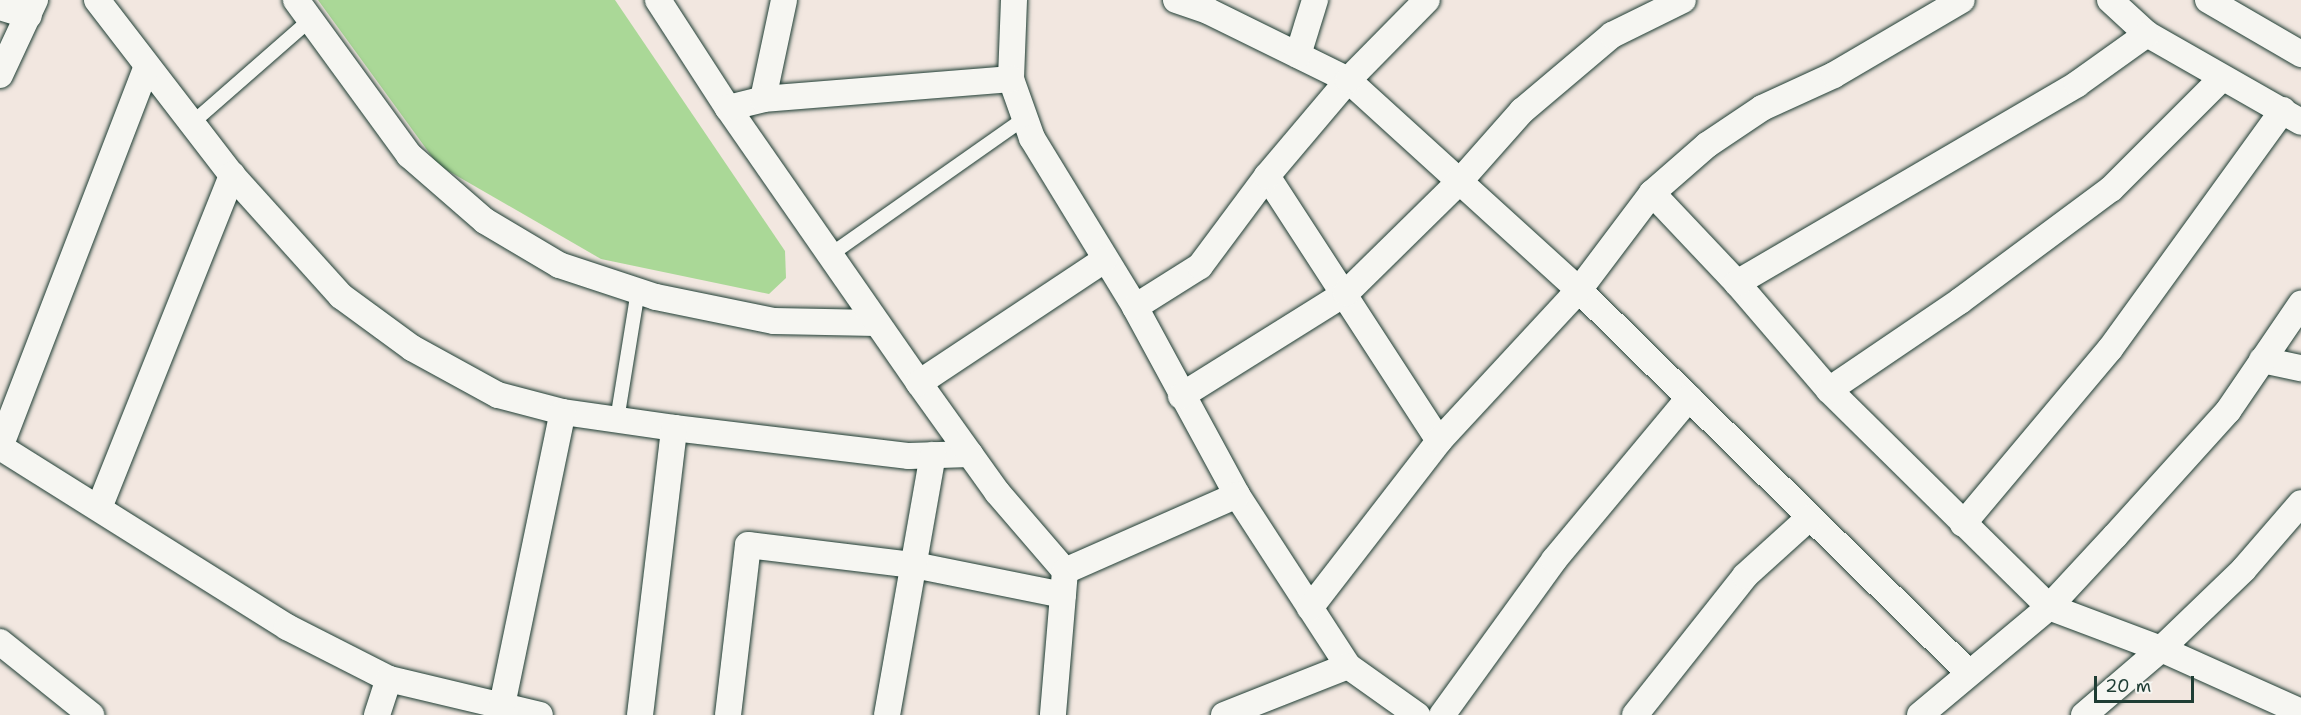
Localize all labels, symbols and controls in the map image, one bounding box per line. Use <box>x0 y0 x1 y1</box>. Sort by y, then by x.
scale bar <box>2097 664 2198 702</box>
text: 20 m <box>2105 674 2151 698</box>

